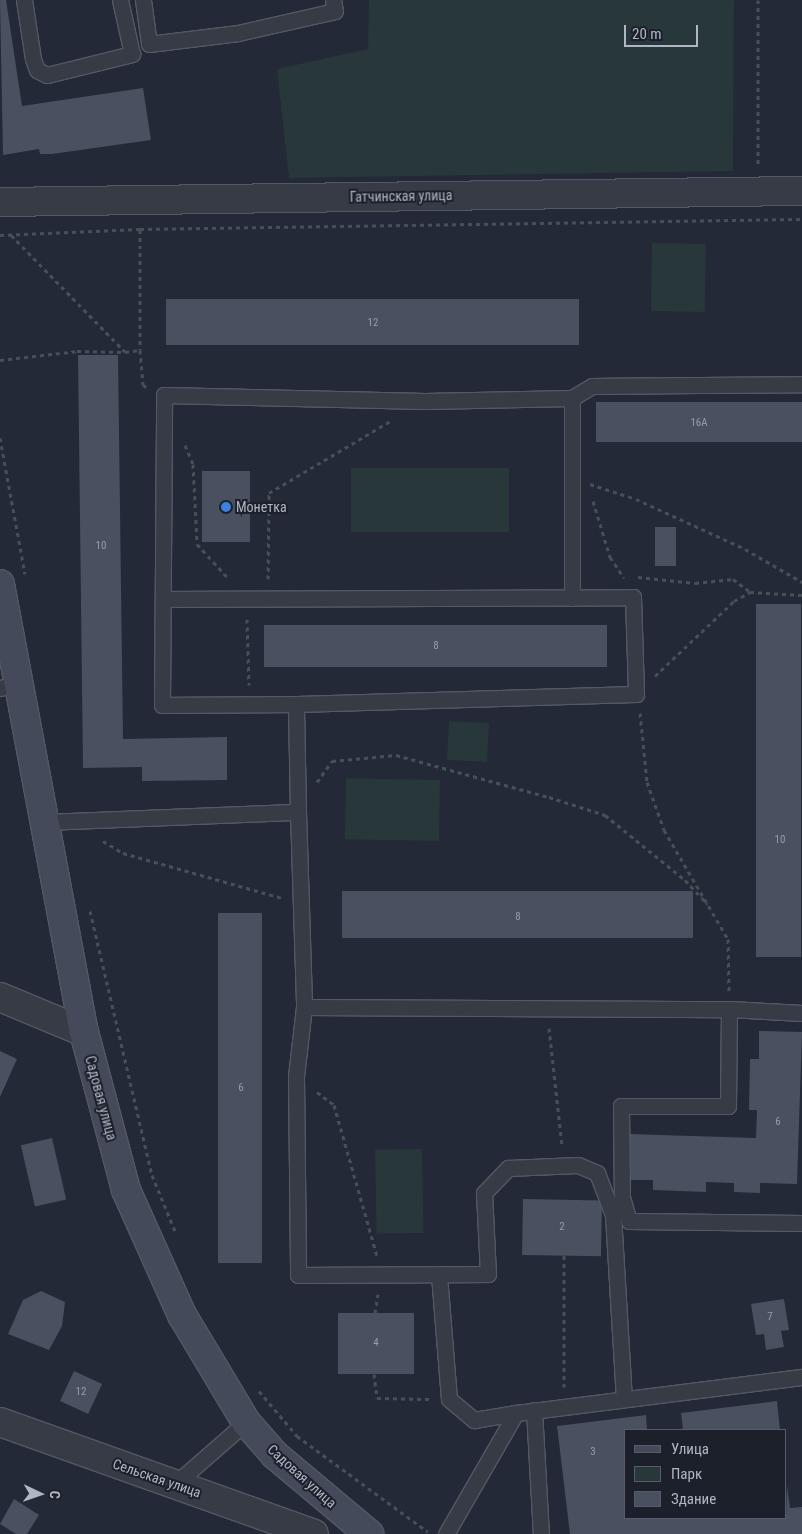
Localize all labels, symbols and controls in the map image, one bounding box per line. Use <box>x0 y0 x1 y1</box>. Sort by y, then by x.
scale bar <box>627 15 701 47</box>
text: 20 m <box>632 25 662 43</box>
street label: Гатчинская улица <box>350 187 452 205</box>
house number: 12 <box>368 316 378 330</box>
house number: 16А <box>690 416 708 430</box>
place label: Монетка <box>236 499 287 515</box>
marker: Монетка <box>220 501 232 513</box>
house number: 10 <box>96 539 106 553</box>
house number: 8 <box>433 639 439 653</box>
house number: 10 <box>775 833 785 847</box>
house number: 8 <box>515 910 521 924</box>
street label: Садовая улица <box>82 1054 120 1142</box>
house number: 6 <box>238 1081 244 1095</box>
house number: 6 <box>775 1115 781 1129</box>
house number: 2 <box>559 1220 565 1234</box>
house number: 7 <box>767 1310 773 1324</box>
house number: 4 <box>373 1336 379 1350</box>
house number: 12 <box>76 1385 86 1399</box>
legend <box>624 1429 787 1519</box>
text: Улица <box>671 1440 709 1458</box>
street label: Садовая улица <box>264 1441 340 1511</box>
house number: 3 <box>590 1445 596 1459</box>
street label: Сельская улица <box>111 1455 203 1501</box>
text: Парк <box>671 1465 702 1483</box>
north arrow <box>15 1469 65 1519</box>
text: С <box>47 1490 63 1499</box>
text: Здание <box>671 1490 716 1508</box>

